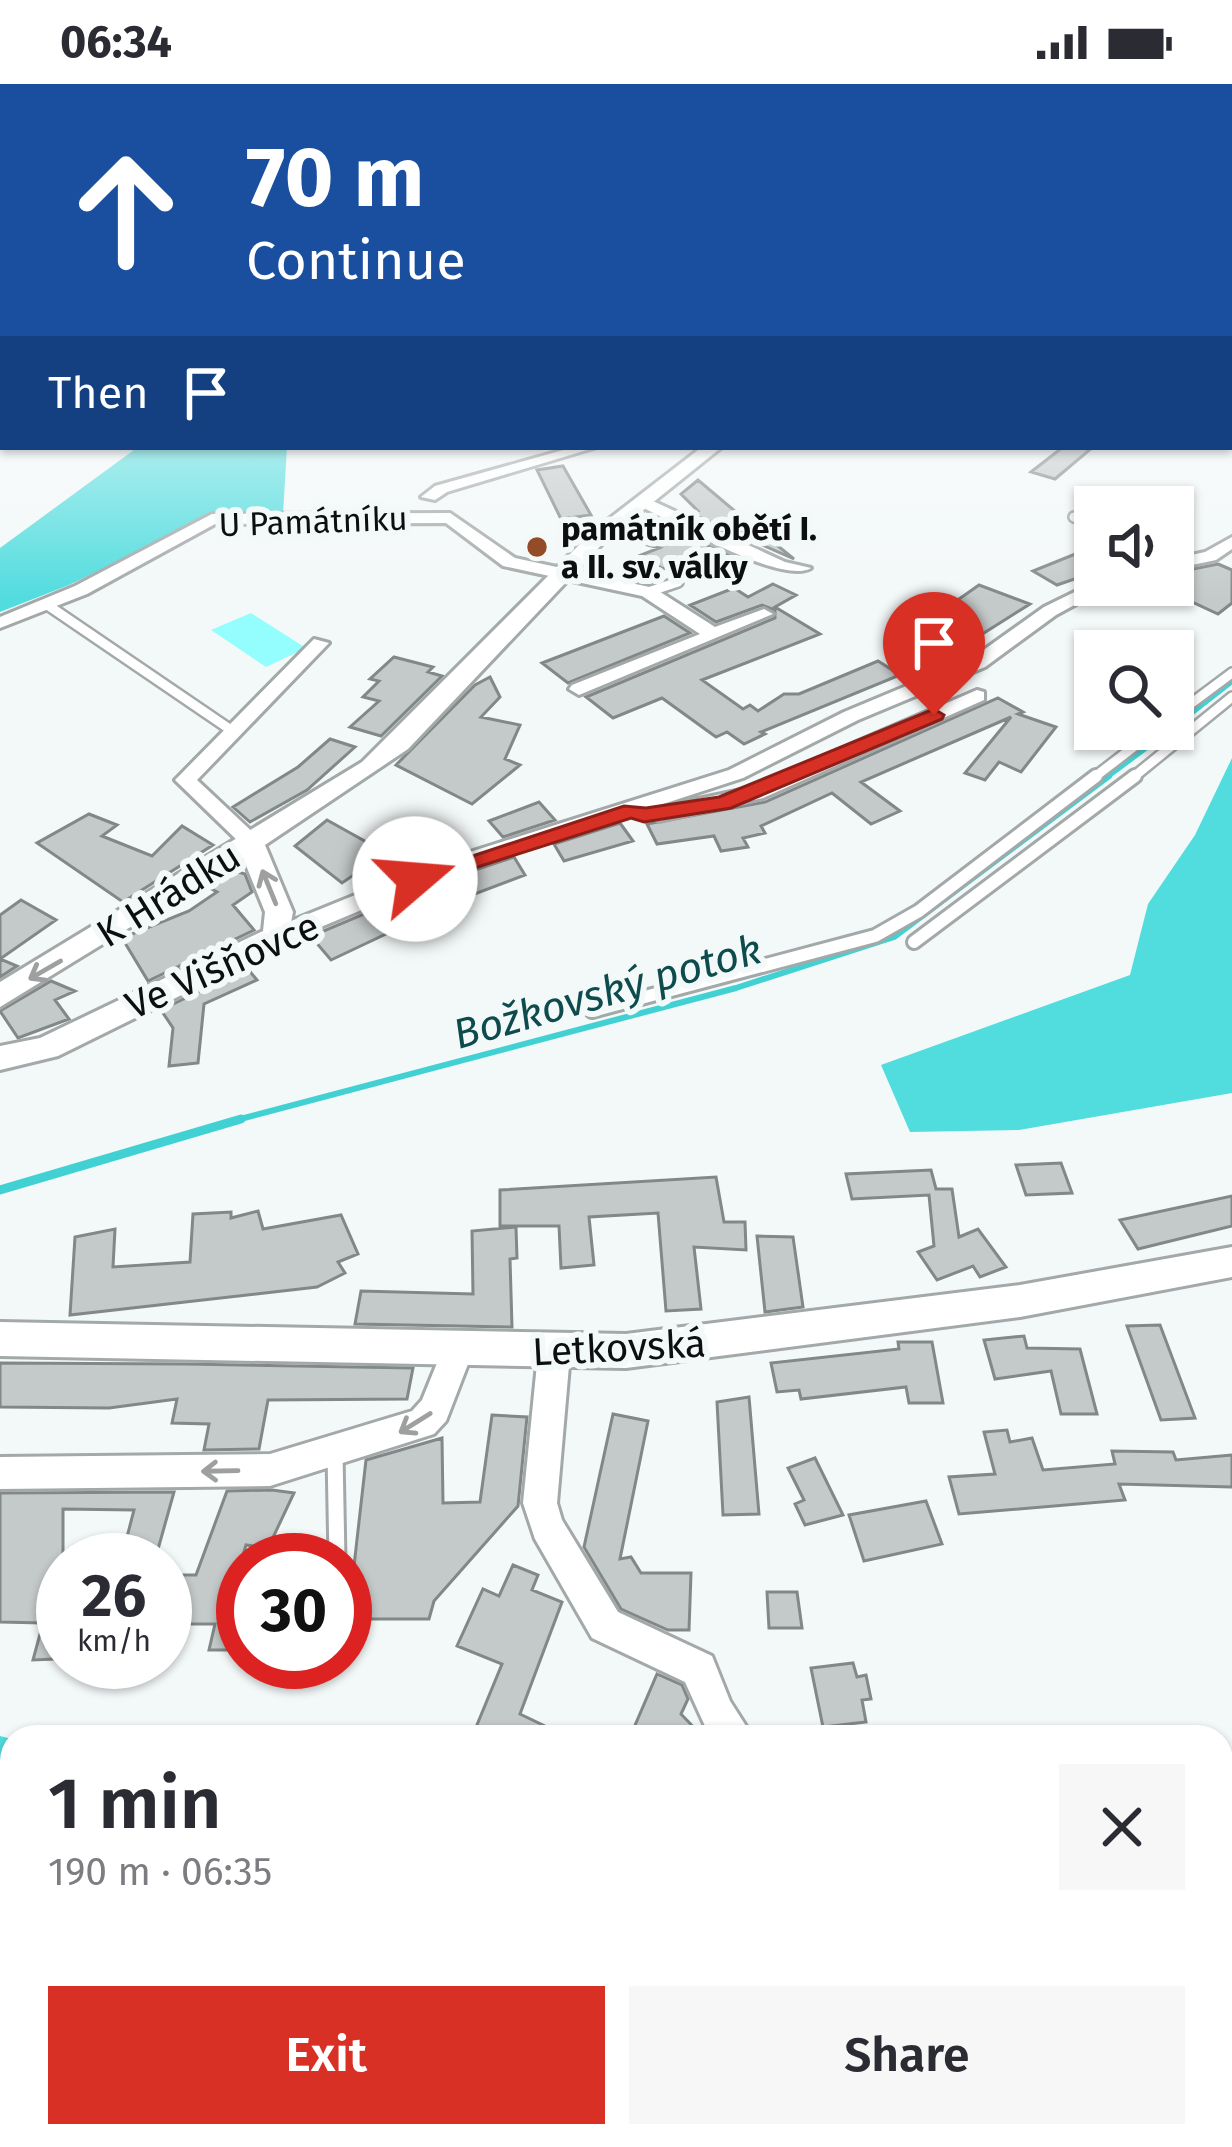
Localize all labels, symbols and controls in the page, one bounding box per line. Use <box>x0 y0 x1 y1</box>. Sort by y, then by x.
text: 06:34 <box>60 15 172 69</box>
text: 70 m <box>246 127 424 228</box>
icon: ahead <box>48 132 204 288</box>
text: Continue <box>246 229 466 293</box>
icon: arrive <box>173 360 239 426</box>
text: Then <box>48 366 149 420</box>
map controls <box>1074 486 1194 750</box>
button: sound <box>1074 486 1194 606</box>
street label: U Památníku <box>218 499 408 545</box>
place label: památník obětí I. a II. sv. války <box>561 509 817 587</box>
marker: památník obětí I. a II. sv. války <box>524 534 550 560</box>
pin <box>883 592 985 715</box>
icon: arrive <box>901 610 967 676</box>
button: search <box>1074 630 1194 750</box>
position arrow <box>352 816 478 942</box>
street label: K Hrádku <box>88 833 249 957</box>
one-way arrow <box>256 869 278 906</box>
street label: Ve Višňovce <box>119 903 326 1029</box>
water label: Božkovský potok <box>448 924 767 1060</box>
one-way arrow <box>28 959 63 983</box>
street label: Letkovská <box>531 1320 707 1376</box>
one-way arrow <box>399 1411 433 1435</box>
one-way arrow <box>201 1460 240 1482</box>
speed limit sign: 30 <box>216 1533 372 1689</box>
text: 26 <box>82 1560 146 1632</box>
text: km/h <box>77 1623 151 1659</box>
text: 1 min <box>48 1761 221 1847</box>
button: close <box>1059 1764 1185 1890</box>
text: 190 m · 06:35 <box>48 1849 272 1895</box>
button: Exit <box>48 1986 605 2124</box>
button: Share <box>629 1986 1185 2124</box>

